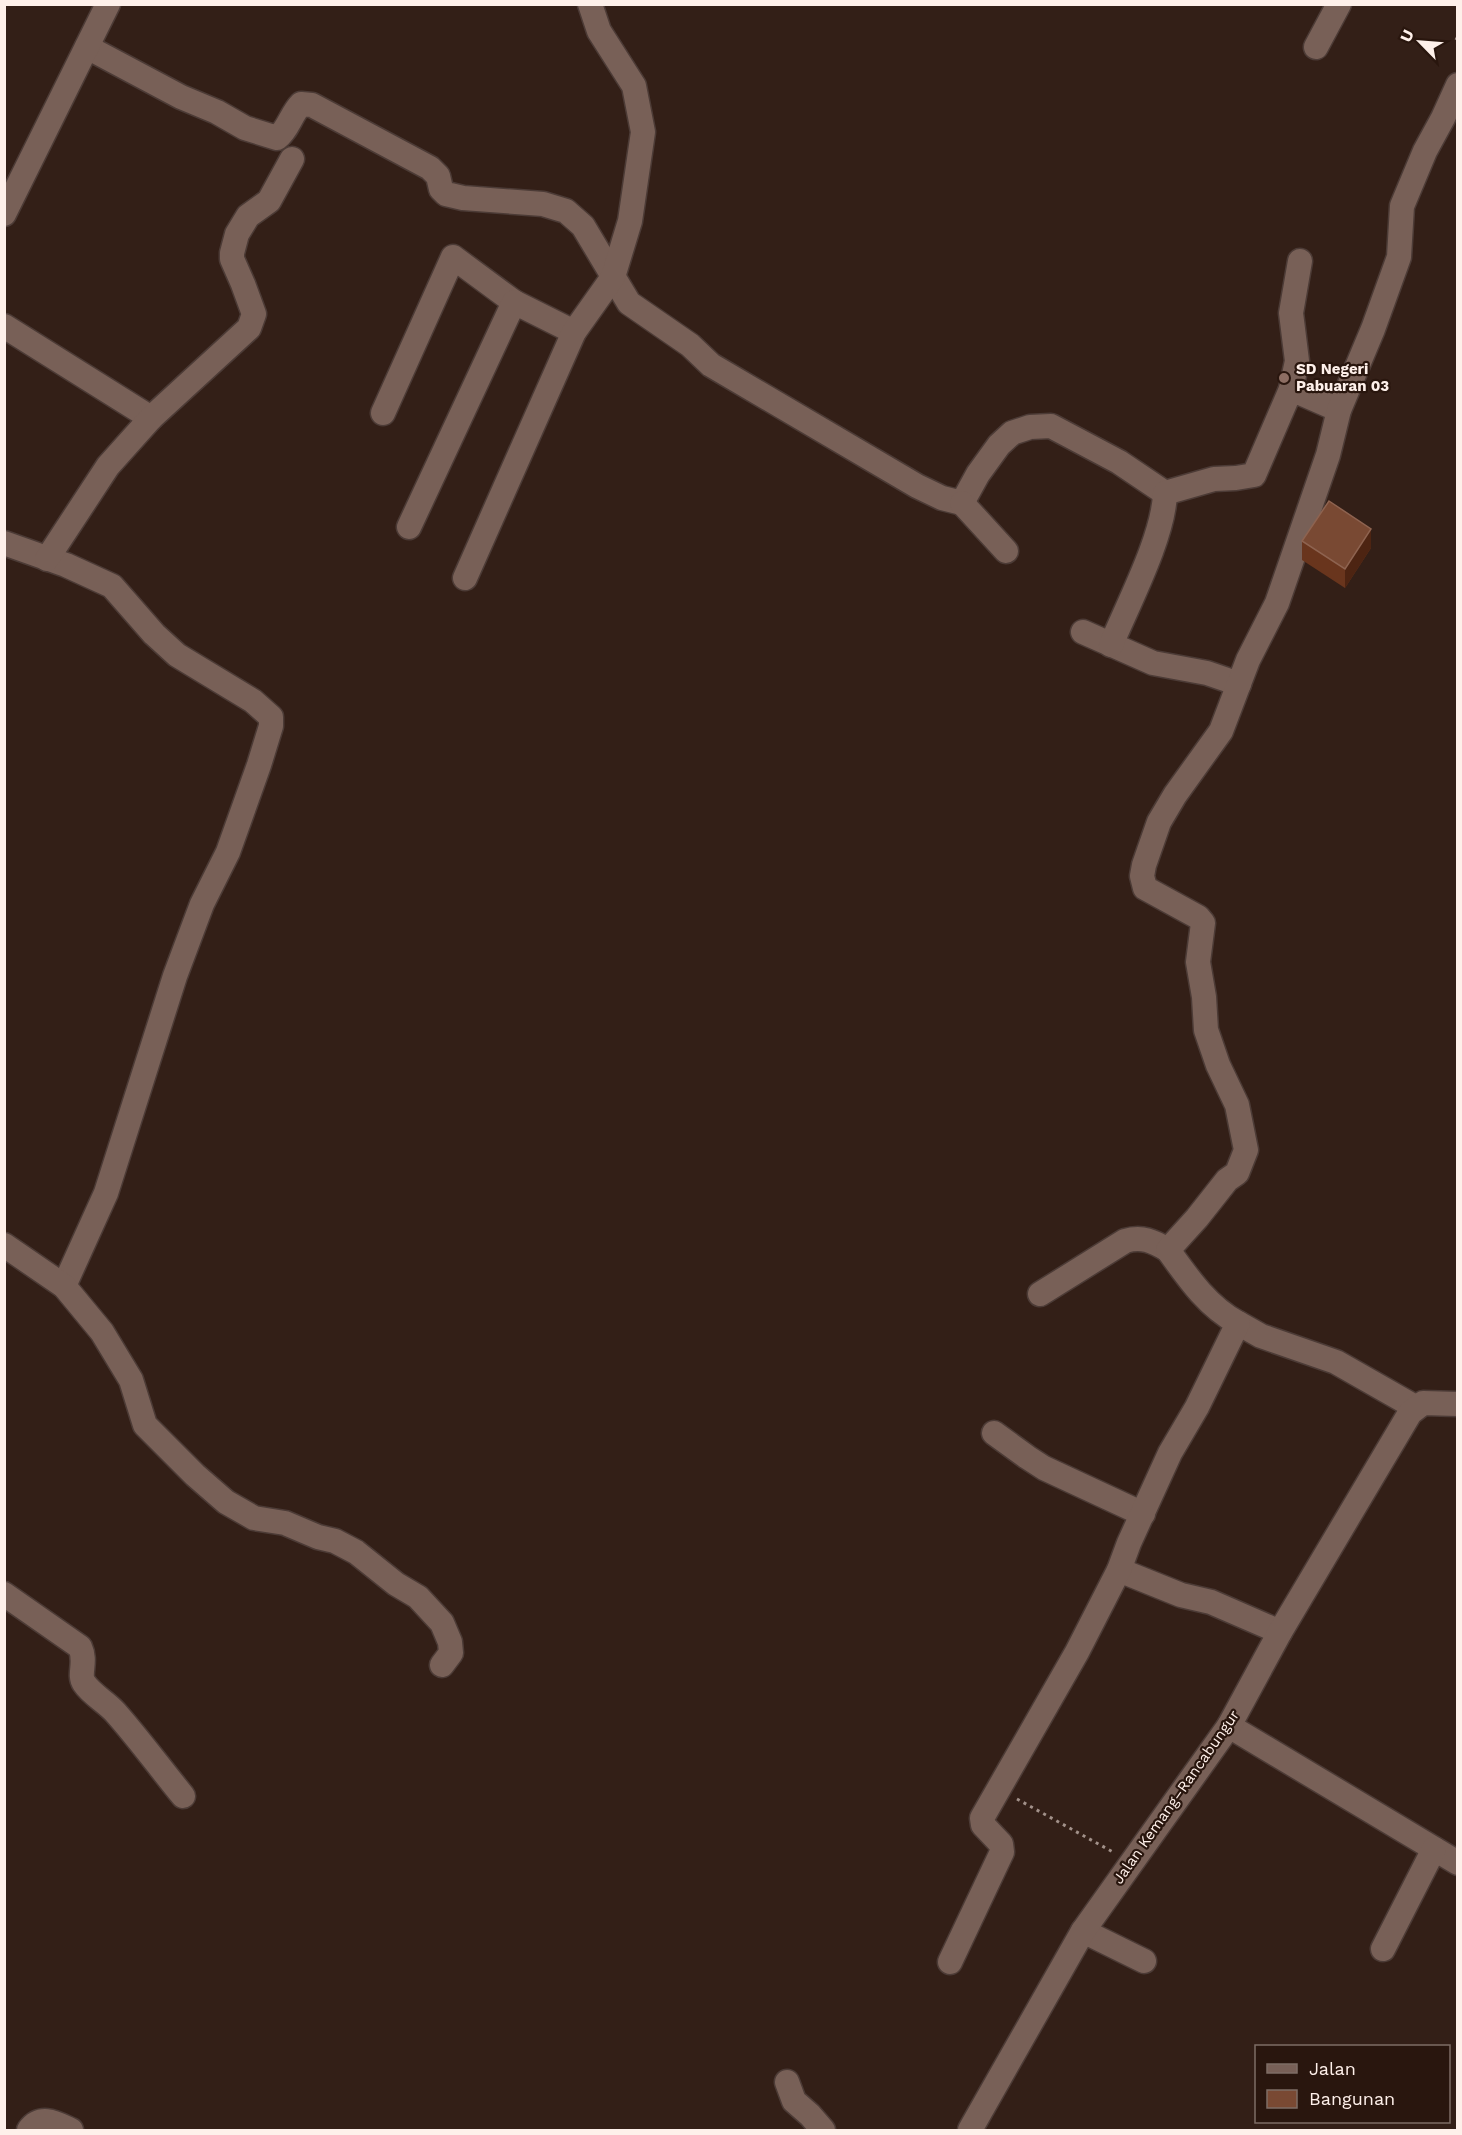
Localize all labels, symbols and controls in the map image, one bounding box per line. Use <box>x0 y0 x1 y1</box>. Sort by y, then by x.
north arrow <box>1390 12 1450 72</box>
text: U <box>1396 27 1418 45</box>
place label: SD Negeri Pabuaran 03 <box>1296 360 1389 395</box>
marker: SD Negeri Pabuaran 03 <box>1277 371 1291 385</box>
street label: Jalan Kemang–Rancabungur <box>1109 1707 1243 1887</box>
legend <box>1255 2045 1450 2123</box>
text: Jalan <box>1309 2058 1356 2079</box>
text: Bangunan <box>1309 2088 1395 2109</box>

